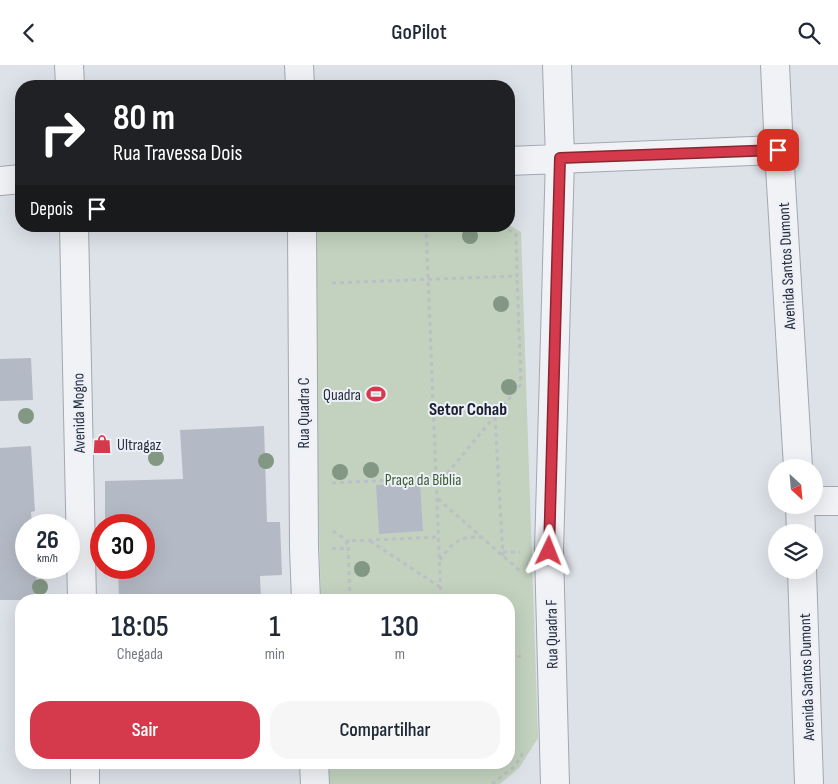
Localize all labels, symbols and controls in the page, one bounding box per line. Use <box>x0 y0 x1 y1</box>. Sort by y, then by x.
icon: back <box>15 19 43 47</box>
text: GoPilot <box>391 19 447 46</box>
icon: search <box>795 19 823 47</box>
text: 80 m <box>113 97 175 140</box>
icon: right <box>30 100 95 165</box>
pin <box>757 129 799 171</box>
icon: arrive <box>764 136 792 164</box>
text: Rua Travessa Dois <box>113 140 242 167</box>
icon: arrive <box>83 195 111 223</box>
text: Depois <box>30 198 73 221</box>
street label: Avenida Santos Dumont <box>775 202 800 331</box>
street label: Avenida Mogno <box>69 373 90 454</box>
street label: Rua Quadra C <box>295 377 314 449</box>
sports icon: Quadra <box>365 383 387 405</box>
place label: Quadra <box>323 386 361 405</box>
district label: Setor Cohab <box>429 399 507 420</box>
shop icon: Ultragaz <box>91 433 113 455</box>
place label: Ultragaz <box>117 436 162 455</box>
north arrow <box>768 459 822 514</box>
map controls <box>768 459 823 579</box>
park label: Praça da Bíblia <box>385 471 461 490</box>
speed limit sign: 30 <box>90 514 155 579</box>
position arrow <box>522 524 574 576</box>
button: layers <box>768 524 823 579</box>
text: 26 <box>36 525 59 556</box>
text: km/h <box>37 551 58 566</box>
street label: Rua Quadra F <box>542 599 563 669</box>
text: 18:05 <box>111 609 169 645</box>
text: 1 <box>269 609 280 645</box>
text: 130 <box>381 609 419 645</box>
street label: Avenida Santos Dumont <box>796 613 819 742</box>
text: Chegada <box>117 645 163 664</box>
text: min <box>265 645 285 664</box>
text: m <box>395 645 405 664</box>
button: Sair <box>30 701 260 759</box>
button: Compartilhar <box>270 701 500 759</box>

